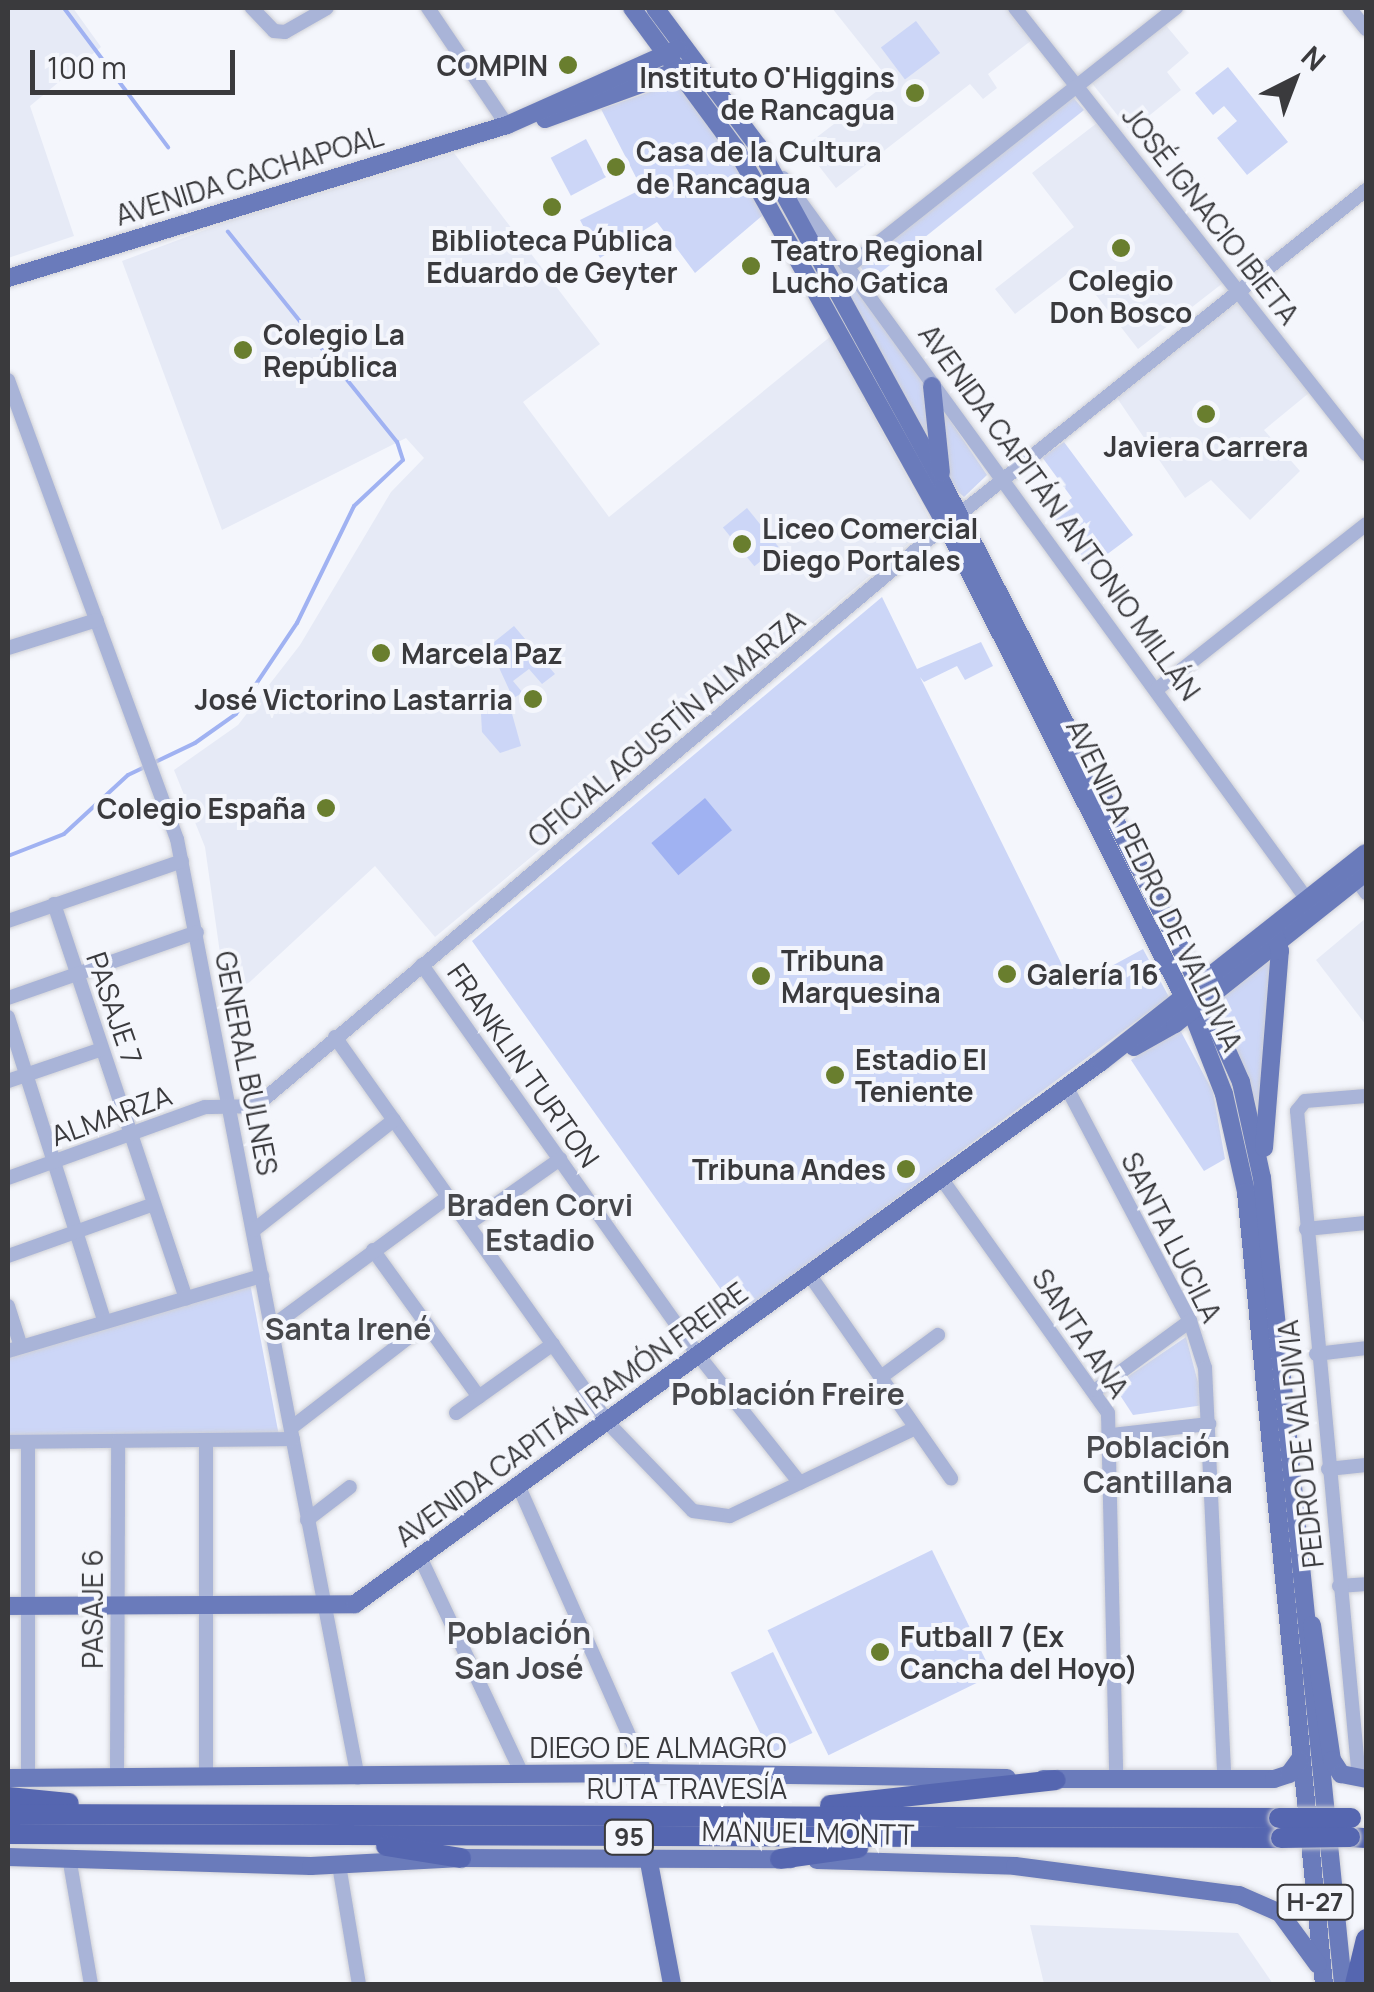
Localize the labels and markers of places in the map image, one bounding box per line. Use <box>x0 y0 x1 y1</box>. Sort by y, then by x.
place label: COMPIN <box>437 48 548 82</box>
marker: COMPIN <box>557 54 579 76</box>
place label: Instituto O'Higgins de Rancagua <box>639 60 895 126</box>
marker: Instituto O'Higgins de Rancagua <box>904 82 926 104</box>
place label: Casa de la Cultura de Rancagua <box>636 134 882 200</box>
marker: Casa de la Cultura de Rancagua <box>605 156 627 178</box>
marker: Biblioteca Pública Eduardo de Geyter <box>541 196 563 218</box>
place label: Biblioteca Pública Eduardo de Geyter <box>426 223 678 289</box>
place label: Teatro Regional Lucho Gatica <box>771 233 984 299</box>
marker: Colegio Don Bosco <box>1110 237 1132 259</box>
marker: Teatro Regional Lucho Gatica <box>740 255 762 277</box>
place label: Colegio Don Bosco <box>1050 263 1192 329</box>
place label: Colegio La República <box>263 317 405 383</box>
marker: Colegio La República <box>232 339 254 361</box>
marker: Javiera Carrera <box>1195 403 1217 425</box>
place label: Javiera Carrera <box>1103 429 1309 463</box>
place label: Liceo Comercial Diego Portales <box>762 511 978 577</box>
marker: Liceo Comercial Diego Portales <box>731 533 753 555</box>
place label: Marcela Paz <box>401 636 563 670</box>
marker: Marcela Paz <box>370 642 392 664</box>
place label: José Victorino Lastarria <box>194 682 513 716</box>
marker: José Victorino Lastarria <box>522 688 544 710</box>
place label: Colegio España <box>97 791 306 825</box>
marker: Colegio España <box>315 797 337 819</box>
place label: Tribuna Marquesina <box>781 943 941 1009</box>
place label: Galería 16 <box>1027 957 1159 991</box>
marker: Galería 16 <box>996 963 1018 985</box>
marker: Tribuna Marquesina <box>750 965 772 987</box>
place label: Estadio El Teniente <box>855 1042 987 1108</box>
marker: Estadio El Teniente <box>824 1064 846 1086</box>
place label: Tribuna Andes <box>692 1152 886 1186</box>
marker: Tribuna Andes <box>895 1158 917 1180</box>
place label: Futball 7 (Ex Cancha del Hoyo) <box>900 1619 1138 1685</box>
marker: Futball 7 (Ex Cancha del Hoyo) <box>869 1641 891 1663</box>

